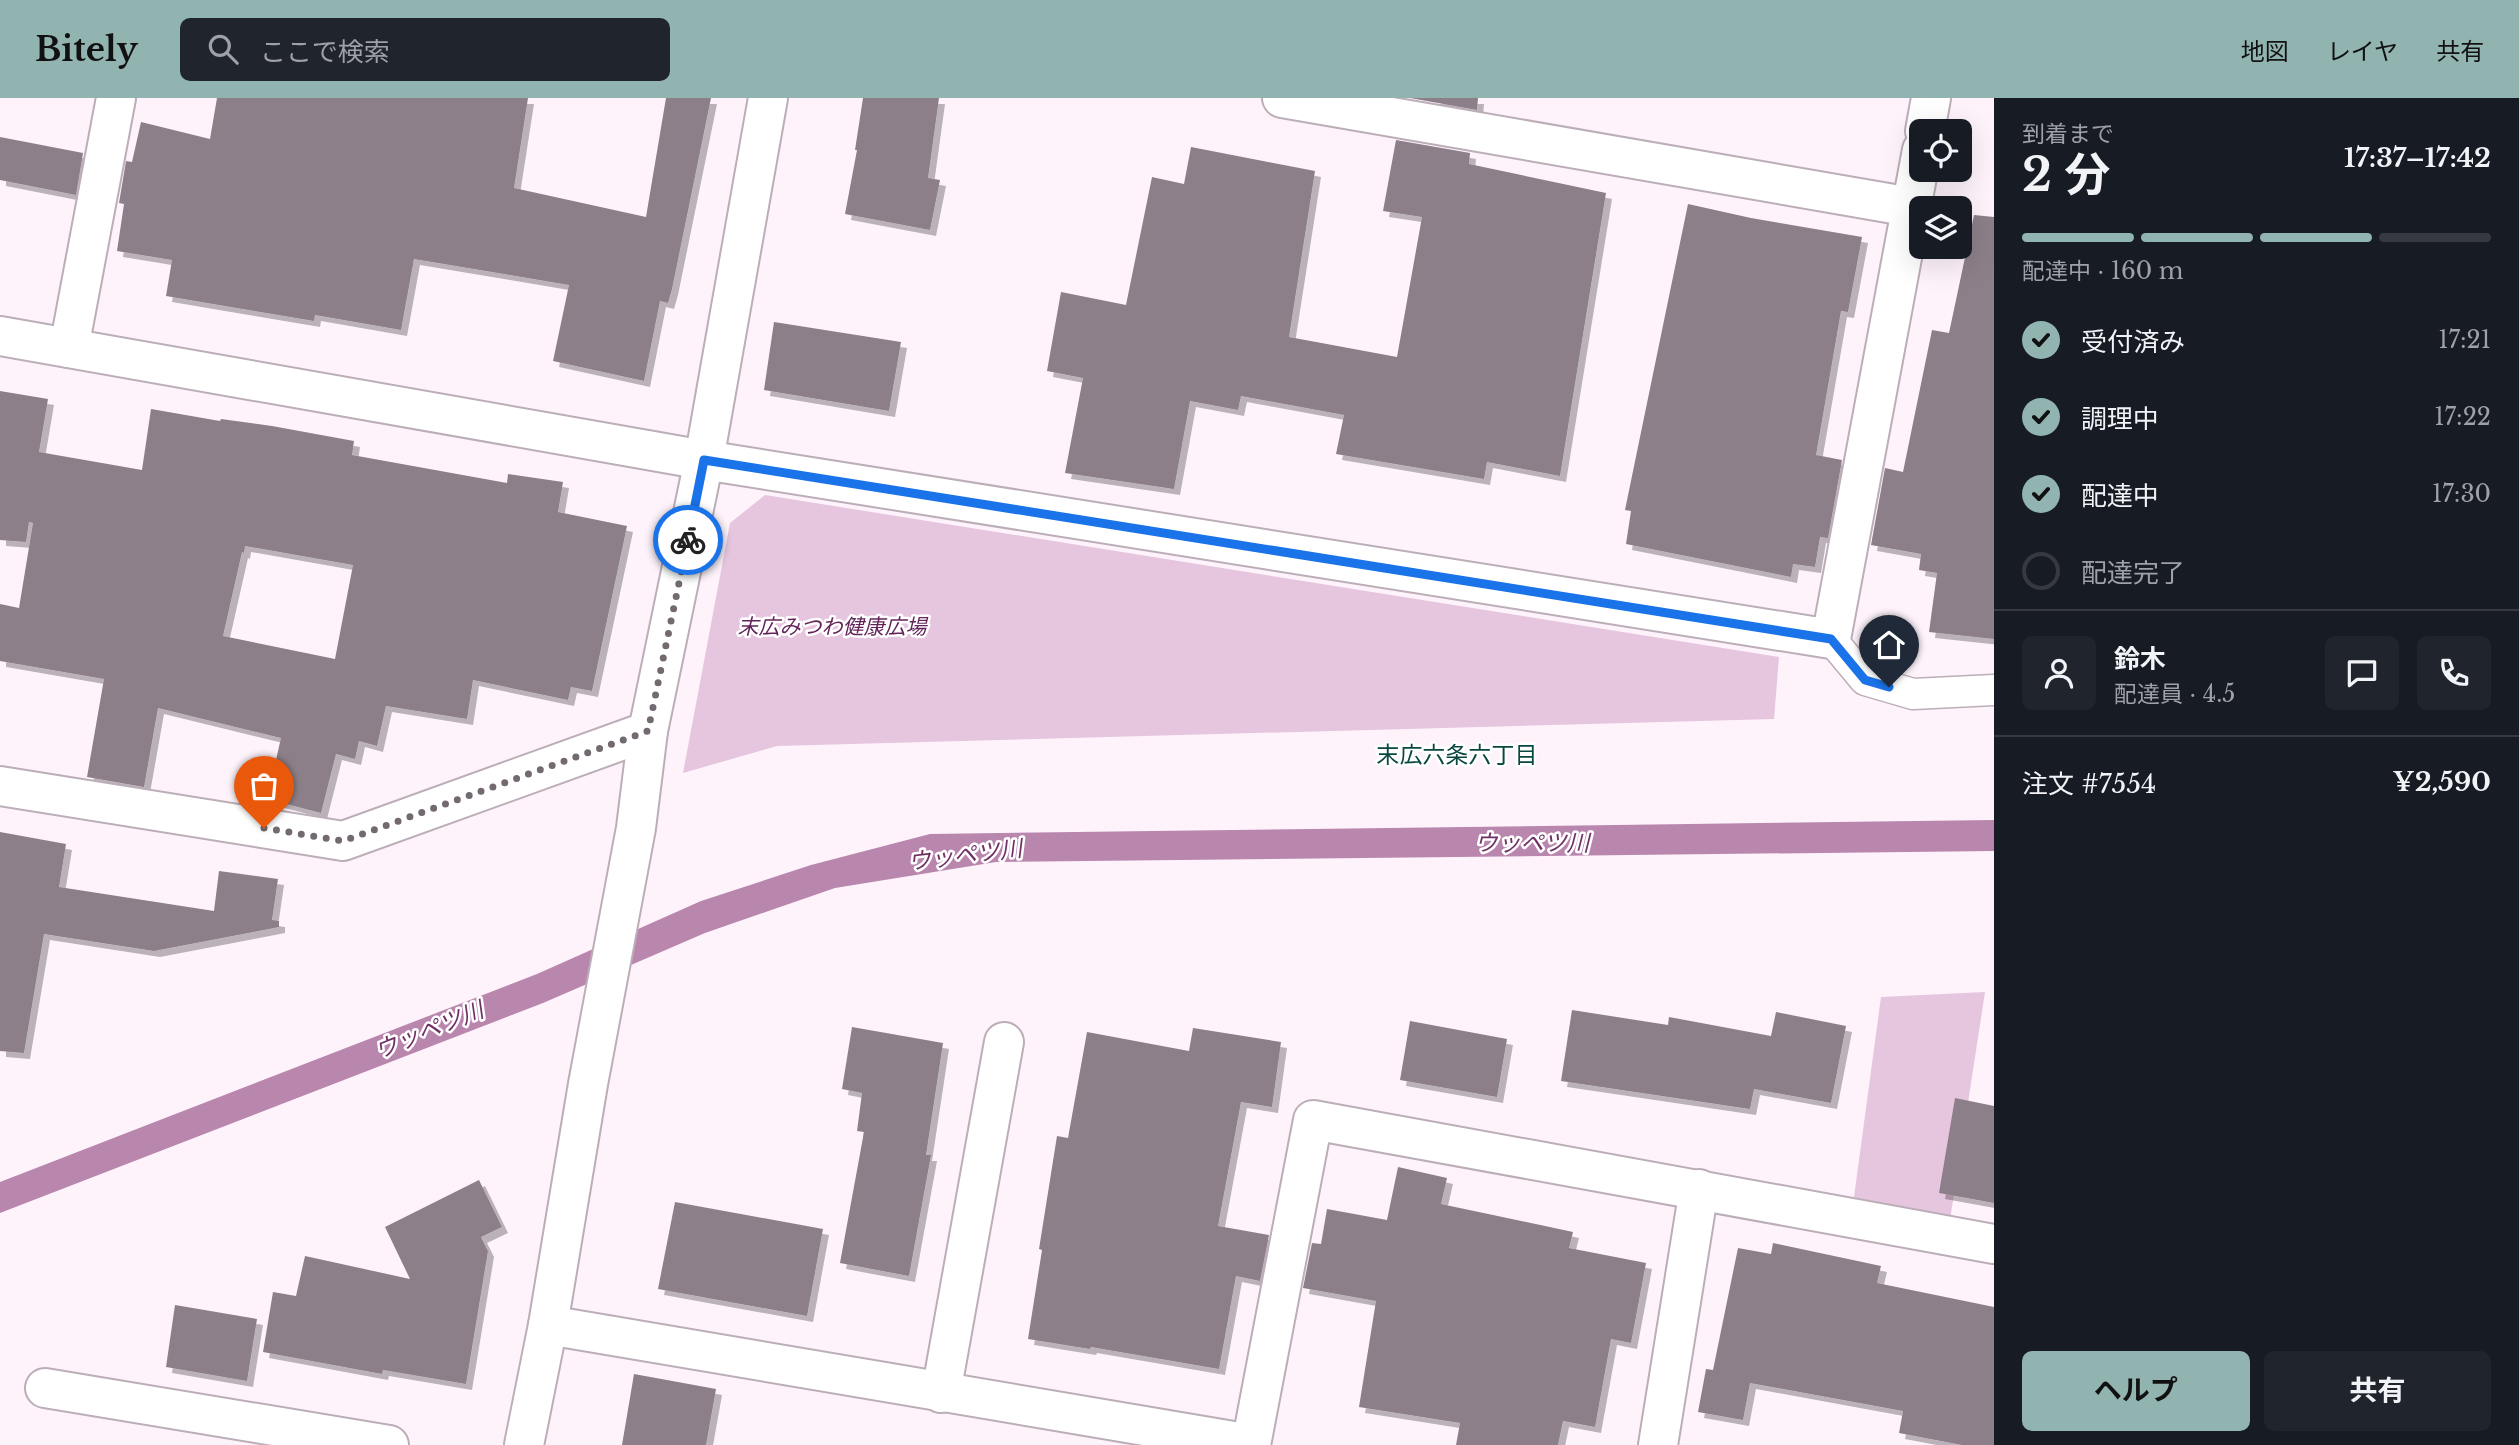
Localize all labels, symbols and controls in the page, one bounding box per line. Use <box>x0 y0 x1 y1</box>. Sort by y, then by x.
search box <box>180 18 670 81</box>
text: Bitely <box>35 29 138 70</box>
icon: search <box>204 30 242 68</box>
text: ここで検索 <box>260 36 390 68</box>
text: 地図 <box>2241 37 2289 66</box>
text: レイヤ <box>2327 37 2398 66</box>
text: 共有 <box>2436 37 2484 66</box>
map controls <box>1909 119 1972 259</box>
button: locate <box>1909 119 1972 182</box>
text: 到着まで <box>2022 120 2114 148</box>
text: 17:37–17:42 <box>2344 142 2491 174</box>
text: 2 分 <box>2022 146 2110 203</box>
button: layers <box>1909 196 1972 259</box>
text: 配達中 · 160 m <box>2022 257 2184 285</box>
icon: check <box>2022 321 2060 359</box>
text: 受付済み <box>2081 326 2185 358</box>
text: 17:21 <box>2438 326 2491 354</box>
icon: check <box>2022 398 2060 436</box>
text: 調理中 <box>2081 403 2159 435</box>
text: 17:22 <box>2434 403 2491 431</box>
icon: check <box>2022 475 2060 513</box>
text: 配達中 <box>2081 480 2159 512</box>
text: 17:30 <box>2432 480 2491 508</box>
courier <box>653 505 723 575</box>
icon: bike <box>669 521 707 559</box>
text: 配達完了 <box>2081 557 2185 589</box>
park label: 末広みつわ健康広場 <box>738 614 928 640</box>
pin <box>1859 615 1919 687</box>
icon: home <box>1870 626 1908 664</box>
button: person <box>2022 636 2096 710</box>
button: chat <box>2325 636 2399 710</box>
button: phone <box>2417 636 2491 710</box>
text: 鈴木 <box>2114 643 2166 675</box>
text: 配達員 · 4.5 <box>2114 680 2235 708</box>
district label: 末広六条六丁目 <box>1377 741 1538 769</box>
pin <box>234 756 294 828</box>
text: ¥2,590 <box>2393 766 2491 798</box>
icon: bag <box>245 767 283 805</box>
text: 注文 #7554 <box>2022 768 2156 800</box>
water label: ウッペツ川 <box>1475 829 1593 857</box>
water label: ウッペツ川 <box>906 834 1027 876</box>
water label: ウッペツ川 <box>370 994 490 1065</box>
button: ヘルプ <box>2022 1351 2250 1431</box>
button: 共有 <box>2264 1351 2491 1431</box>

